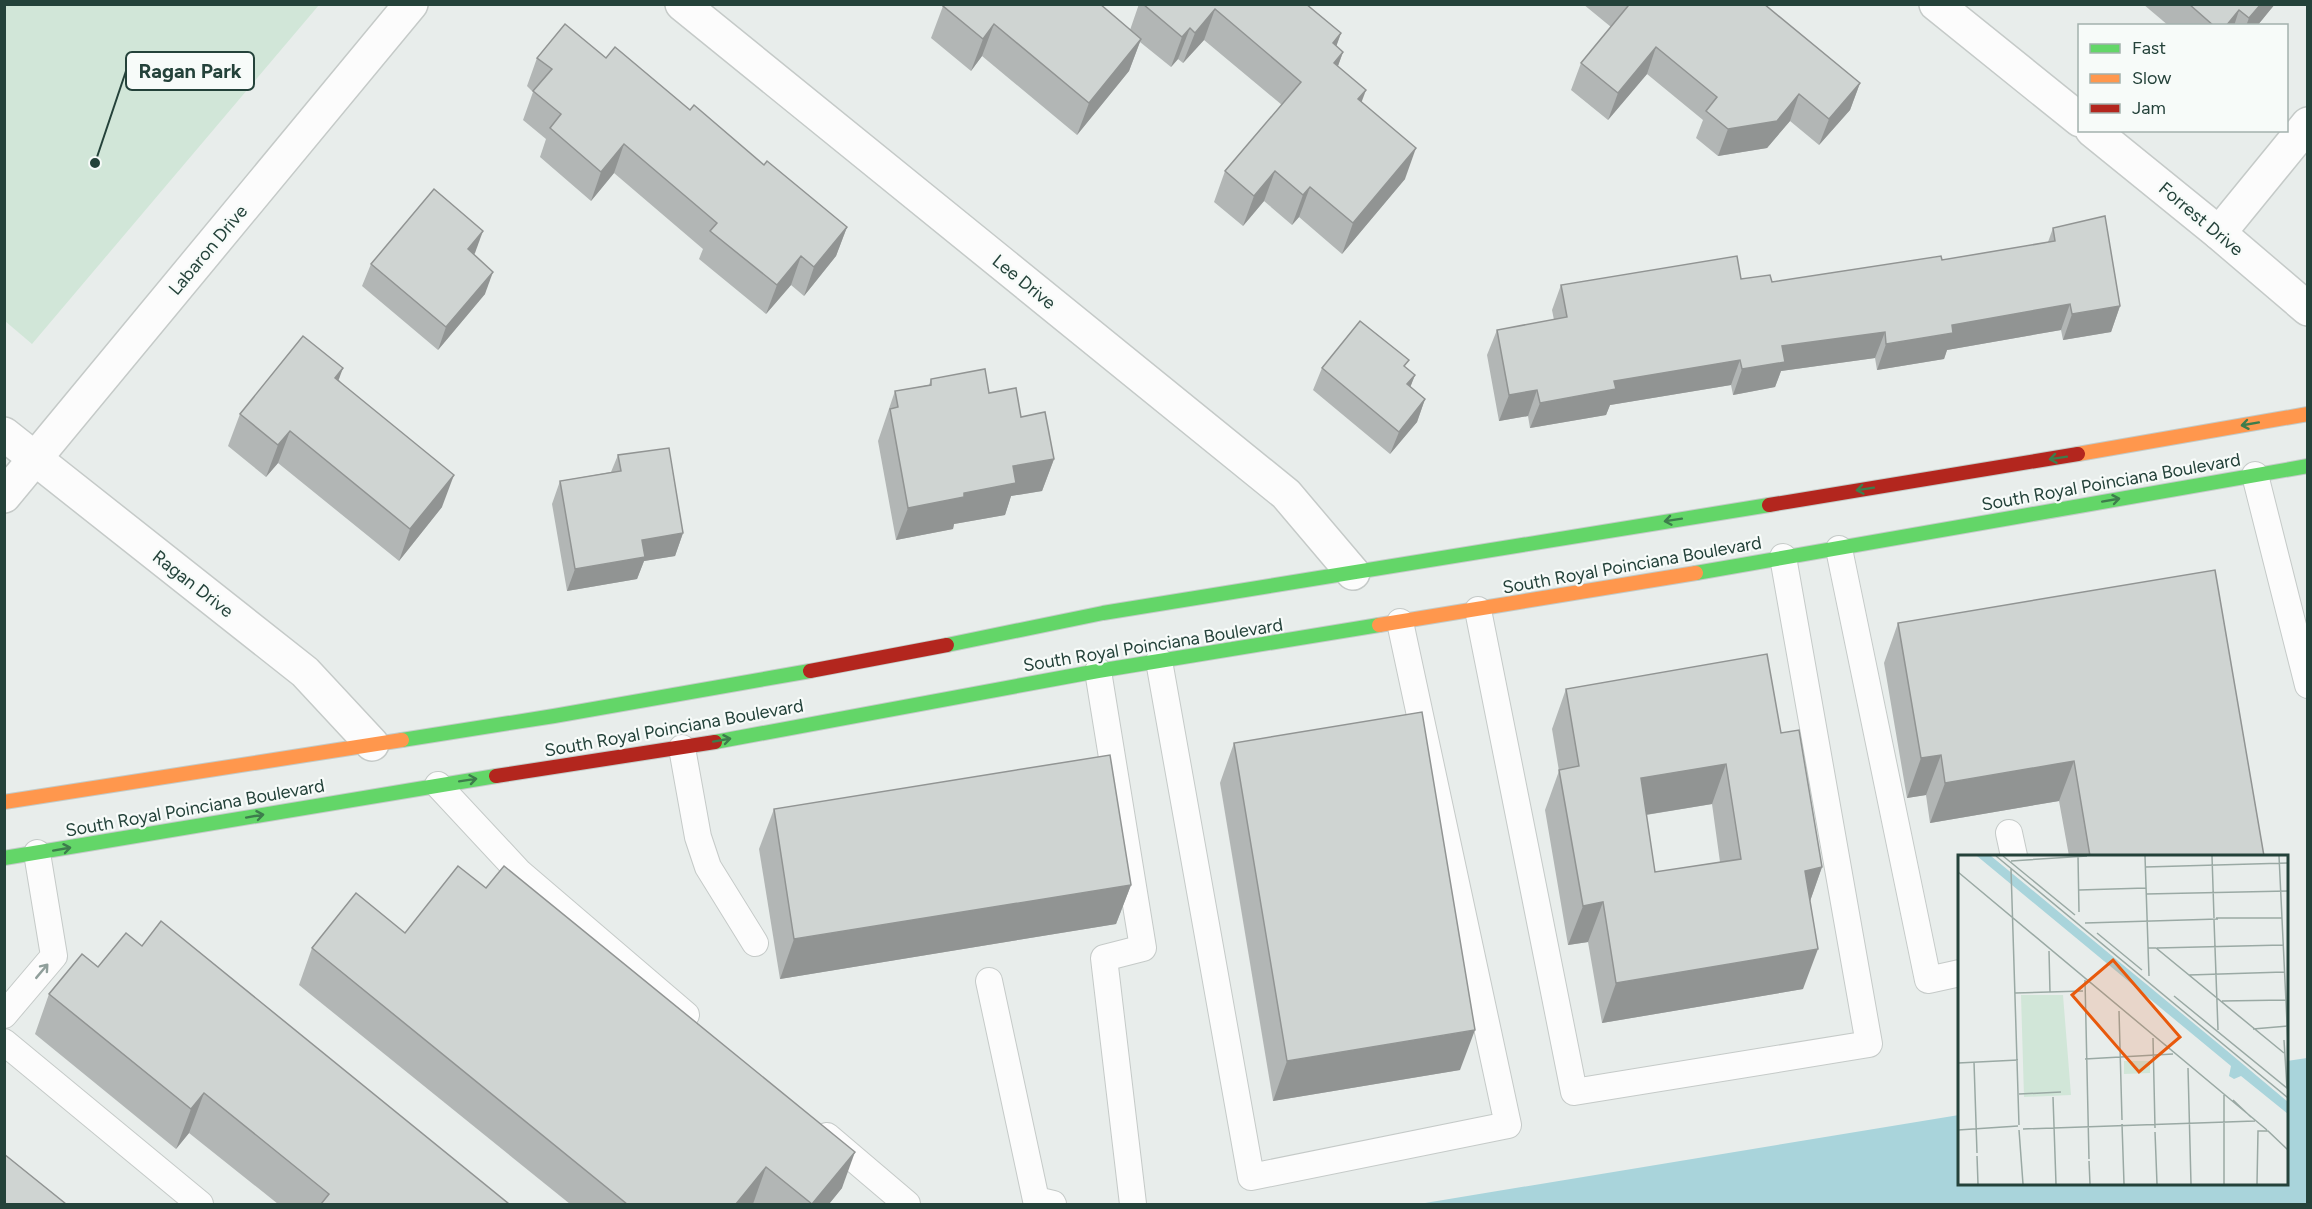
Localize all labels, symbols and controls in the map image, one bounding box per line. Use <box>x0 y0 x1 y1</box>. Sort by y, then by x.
legend <box>2078 24 2288 132</box>
text: Fast <box>2132 37 2166 59</box>
callout: Ragan Park <box>126 52 254 90</box>
text: Ragan Park <box>138 59 242 83</box>
text: Slow <box>2132 67 2171 89</box>
text: Jam <box>2132 97 2166 119</box>
street label: Forrest Drive <box>2154 177 2248 261</box>
street label: Labaron Drive <box>164 200 252 300</box>
street label: Lee Drive <box>988 250 1060 314</box>
one-way arrow <box>2241 419 2260 430</box>
street label: South Royal Poinciana Boulevard <box>1980 448 2242 516</box>
one-way arrow <box>2048 452 2068 463</box>
one-way arrow <box>1856 483 1876 494</box>
one-way arrow <box>2101 494 2121 505</box>
one-way arrow <box>1664 515 1683 526</box>
street label: South Royal Poinciana Boulevard <box>1501 531 1763 599</box>
street label: Ragan Drive <box>148 546 238 622</box>
street label: South Royal Poinciana Boulevard <box>1021 614 1285 676</box>
street label: South Royal Poinciana Boulevard <box>543 694 805 762</box>
one-way arrow <box>712 734 732 745</box>
street label: South Royal Poinciana Boulevard <box>64 774 326 842</box>
one-way arrow <box>457 775 477 786</box>
one-way arrow <box>244 810 264 821</box>
one-way arrow <box>52 843 72 854</box>
inset map <box>1958 855 2288 1185</box>
one-way arrow <box>35 964 49 979</box>

